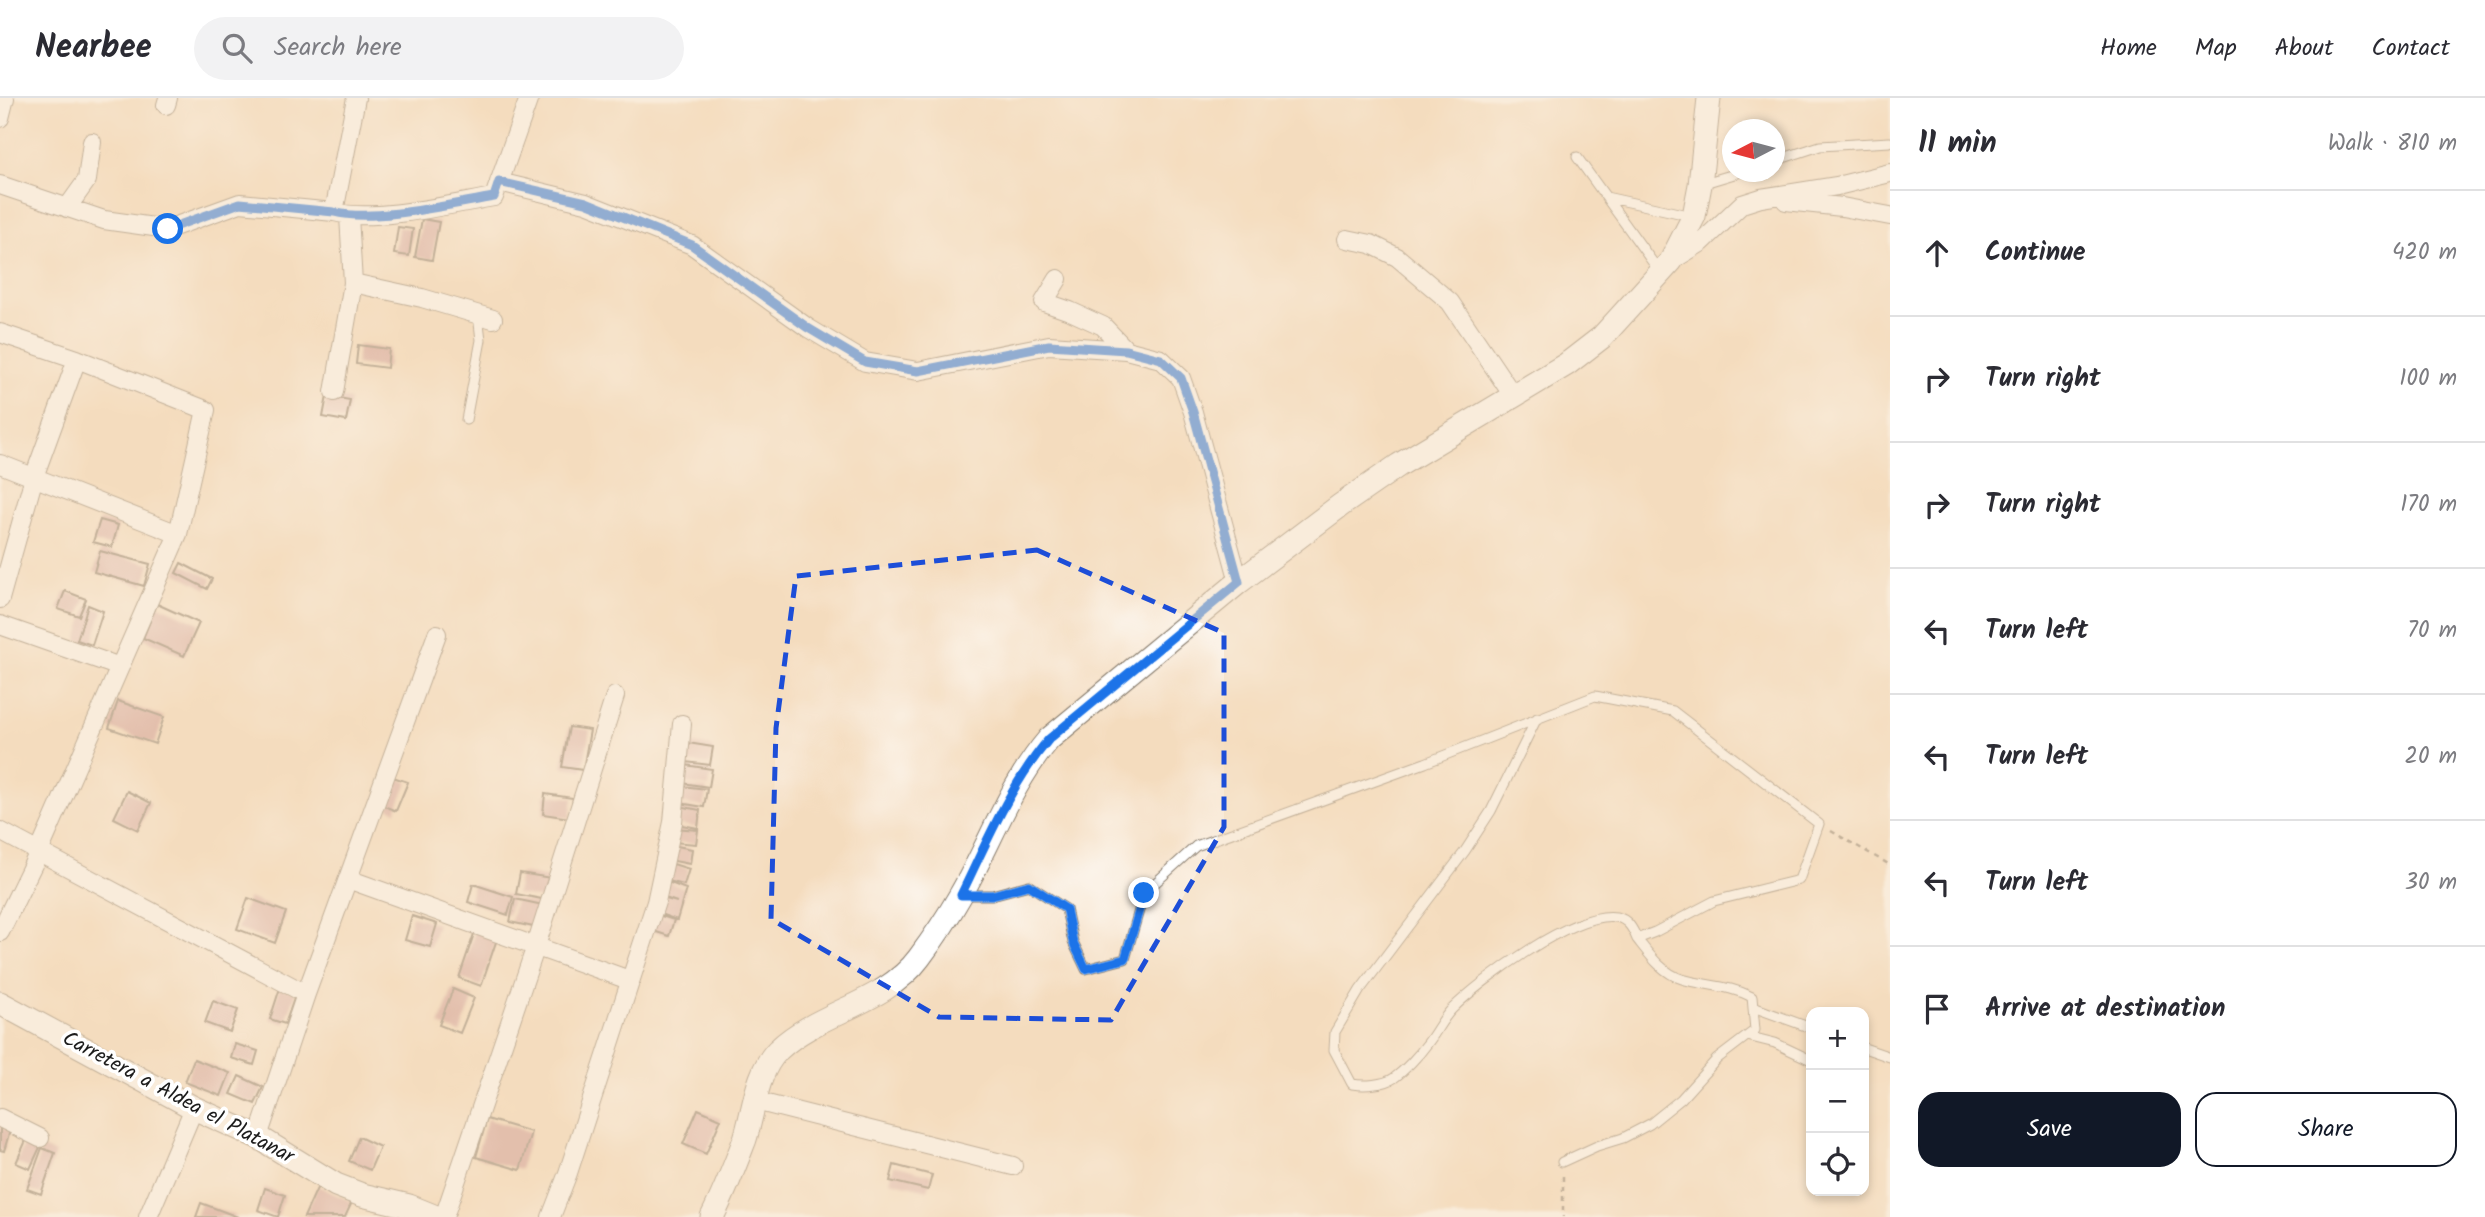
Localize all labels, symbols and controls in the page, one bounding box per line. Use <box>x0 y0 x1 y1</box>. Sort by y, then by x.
search box <box>194 17 684 80</box>
text: Nearbee <box>35 22 152 75</box>
text: Search here <box>274 27 402 69</box>
icon: search <box>218 29 256 67</box>
text: Home <box>2100 29 2157 68</box>
text: Map <box>2195 29 2237 68</box>
text: About <box>2275 29 2333 68</box>
text: Contact <box>2371 29 2450 68</box>
north arrow <box>1722 119 1785 182</box>
text: 11 min <box>1918 120 1997 168</box>
text: Walk · 810 m <box>2328 126 2457 162</box>
route start <box>152 213 183 244</box>
text: Continue <box>1985 232 2086 274</box>
icon: ahead <box>1918 234 1956 272</box>
text: 420 m <box>2392 235 2457 271</box>
text: Turn right <box>1985 358 2101 400</box>
icon: right <box>1918 360 1956 398</box>
text: 100 m <box>2399 361 2457 397</box>
text: Turn right <box>1985 484 2101 526</box>
icon: right <box>1918 486 1956 524</box>
text: 170 m <box>2400 487 2457 523</box>
text: Turn left <box>1985 610 2088 652</box>
icon: left <box>1918 612 1956 650</box>
text: 70 m <box>2407 613 2457 649</box>
text: Turn left <box>1985 736 2088 778</box>
icon: left <box>1918 738 1956 776</box>
text: 20 m <box>2405 739 2457 775</box>
text: Turn left <box>1985 862 2088 904</box>
icon: left <box>1918 864 1956 902</box>
text: 30 m <box>2405 865 2457 901</box>
route end <box>1128 877 1159 908</box>
text: Arrive at destination <box>1985 988 2225 1030</box>
icon: arrive <box>1918 990 1956 1028</box>
map controls <box>1806 1007 1869 1196</box>
button: + <box>1806 1007 1869 1070</box>
street label: Carretera a Aldea el Platanar <box>56 1023 301 1174</box>
button: − <box>1806 1070 1869 1133</box>
button: Save <box>1918 1092 2181 1167</box>
button: Share <box>2195 1092 2457 1167</box>
button: locate <box>1806 1133 1869 1196</box>

